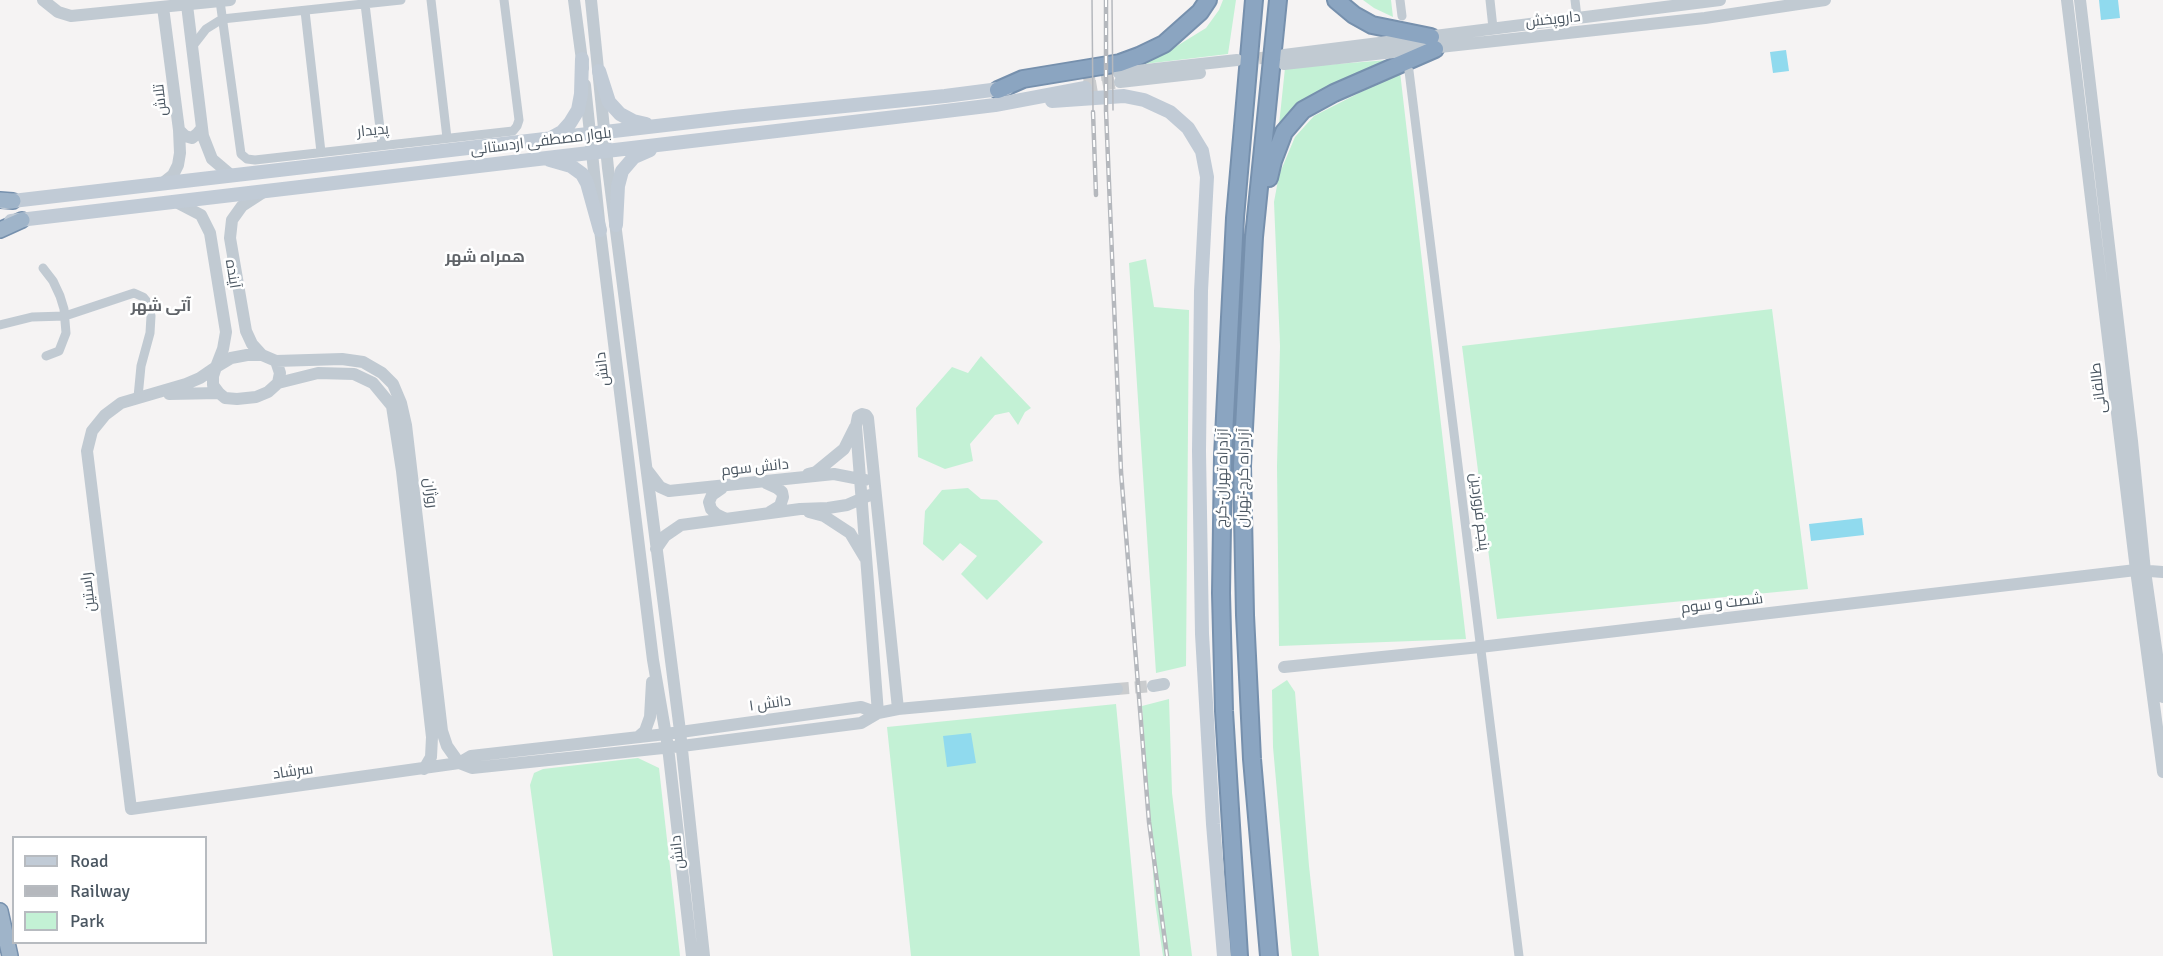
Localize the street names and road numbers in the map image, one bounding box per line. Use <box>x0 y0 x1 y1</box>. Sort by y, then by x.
street label: داروپخش <box>1525 8 1581 32</box>
street label: تلاش <box>150 83 172 117</box>
street label: پدیدار <box>356 120 390 142</box>
street label: بلوار مصطفی اردستانی <box>469 124 613 160</box>
street label: آینده <box>221 258 243 290</box>
street label: دانش <box>592 351 614 387</box>
street label: طالقانی <box>2087 362 2111 414</box>
street label: آزادراه تهران-کرج <box>1213 428 1233 528</box>
street label: آزادراه کرج-تهران <box>1234 428 1254 528</box>
street label: دانش سوم <box>720 456 790 480</box>
street label: پنجم فروردین <box>1465 472 1493 552</box>
street label: روژان <box>419 477 441 509</box>
street label: راستین <box>78 571 100 613</box>
street label: شصت و سوم <box>1680 590 1764 618</box>
street label: دانش ۱ <box>748 692 792 716</box>
street label: سرشاد <box>272 760 314 784</box>
street label: دانش <box>667 834 689 870</box>

